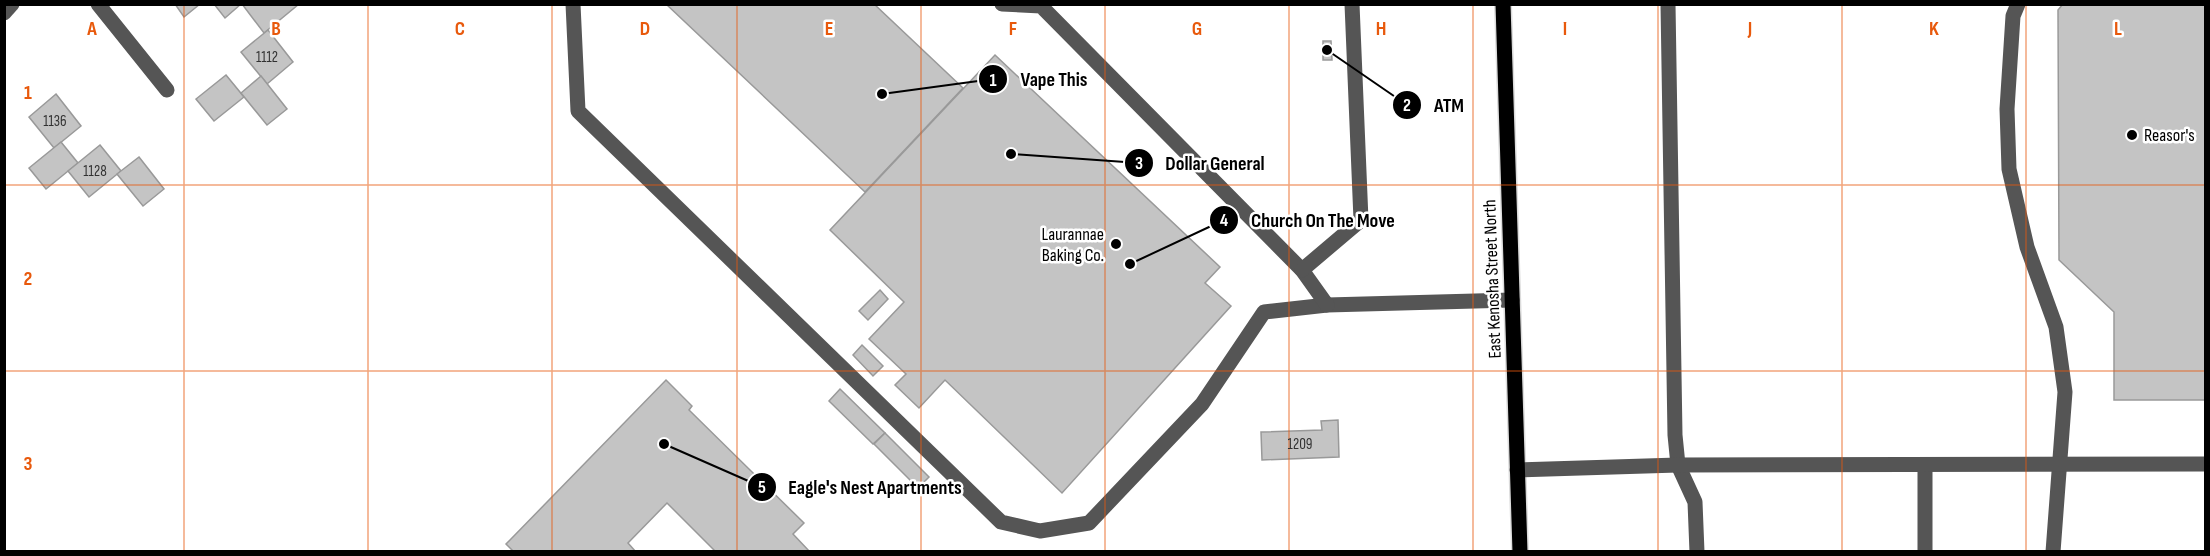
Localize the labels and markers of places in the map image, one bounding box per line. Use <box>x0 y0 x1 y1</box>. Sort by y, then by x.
callout: Vape This <box>978 60 1099 98</box>
callout: ATM <box>1392 86 1476 124</box>
place label: Reasor's <box>2144 125 2195 146</box>
marker: Reasor's <box>2125 128 2139 142</box>
callout: Dollar General <box>1124 144 1277 182</box>
callout: Church On The Move <box>1209 201 1407 239</box>
place label: Laurannae Baking Co. <box>1042 224 1104 266</box>
marker: Laurannae Baking Co. <box>1109 237 1123 251</box>
callout: Eagle's Nest Apartments <box>747 468 974 506</box>

